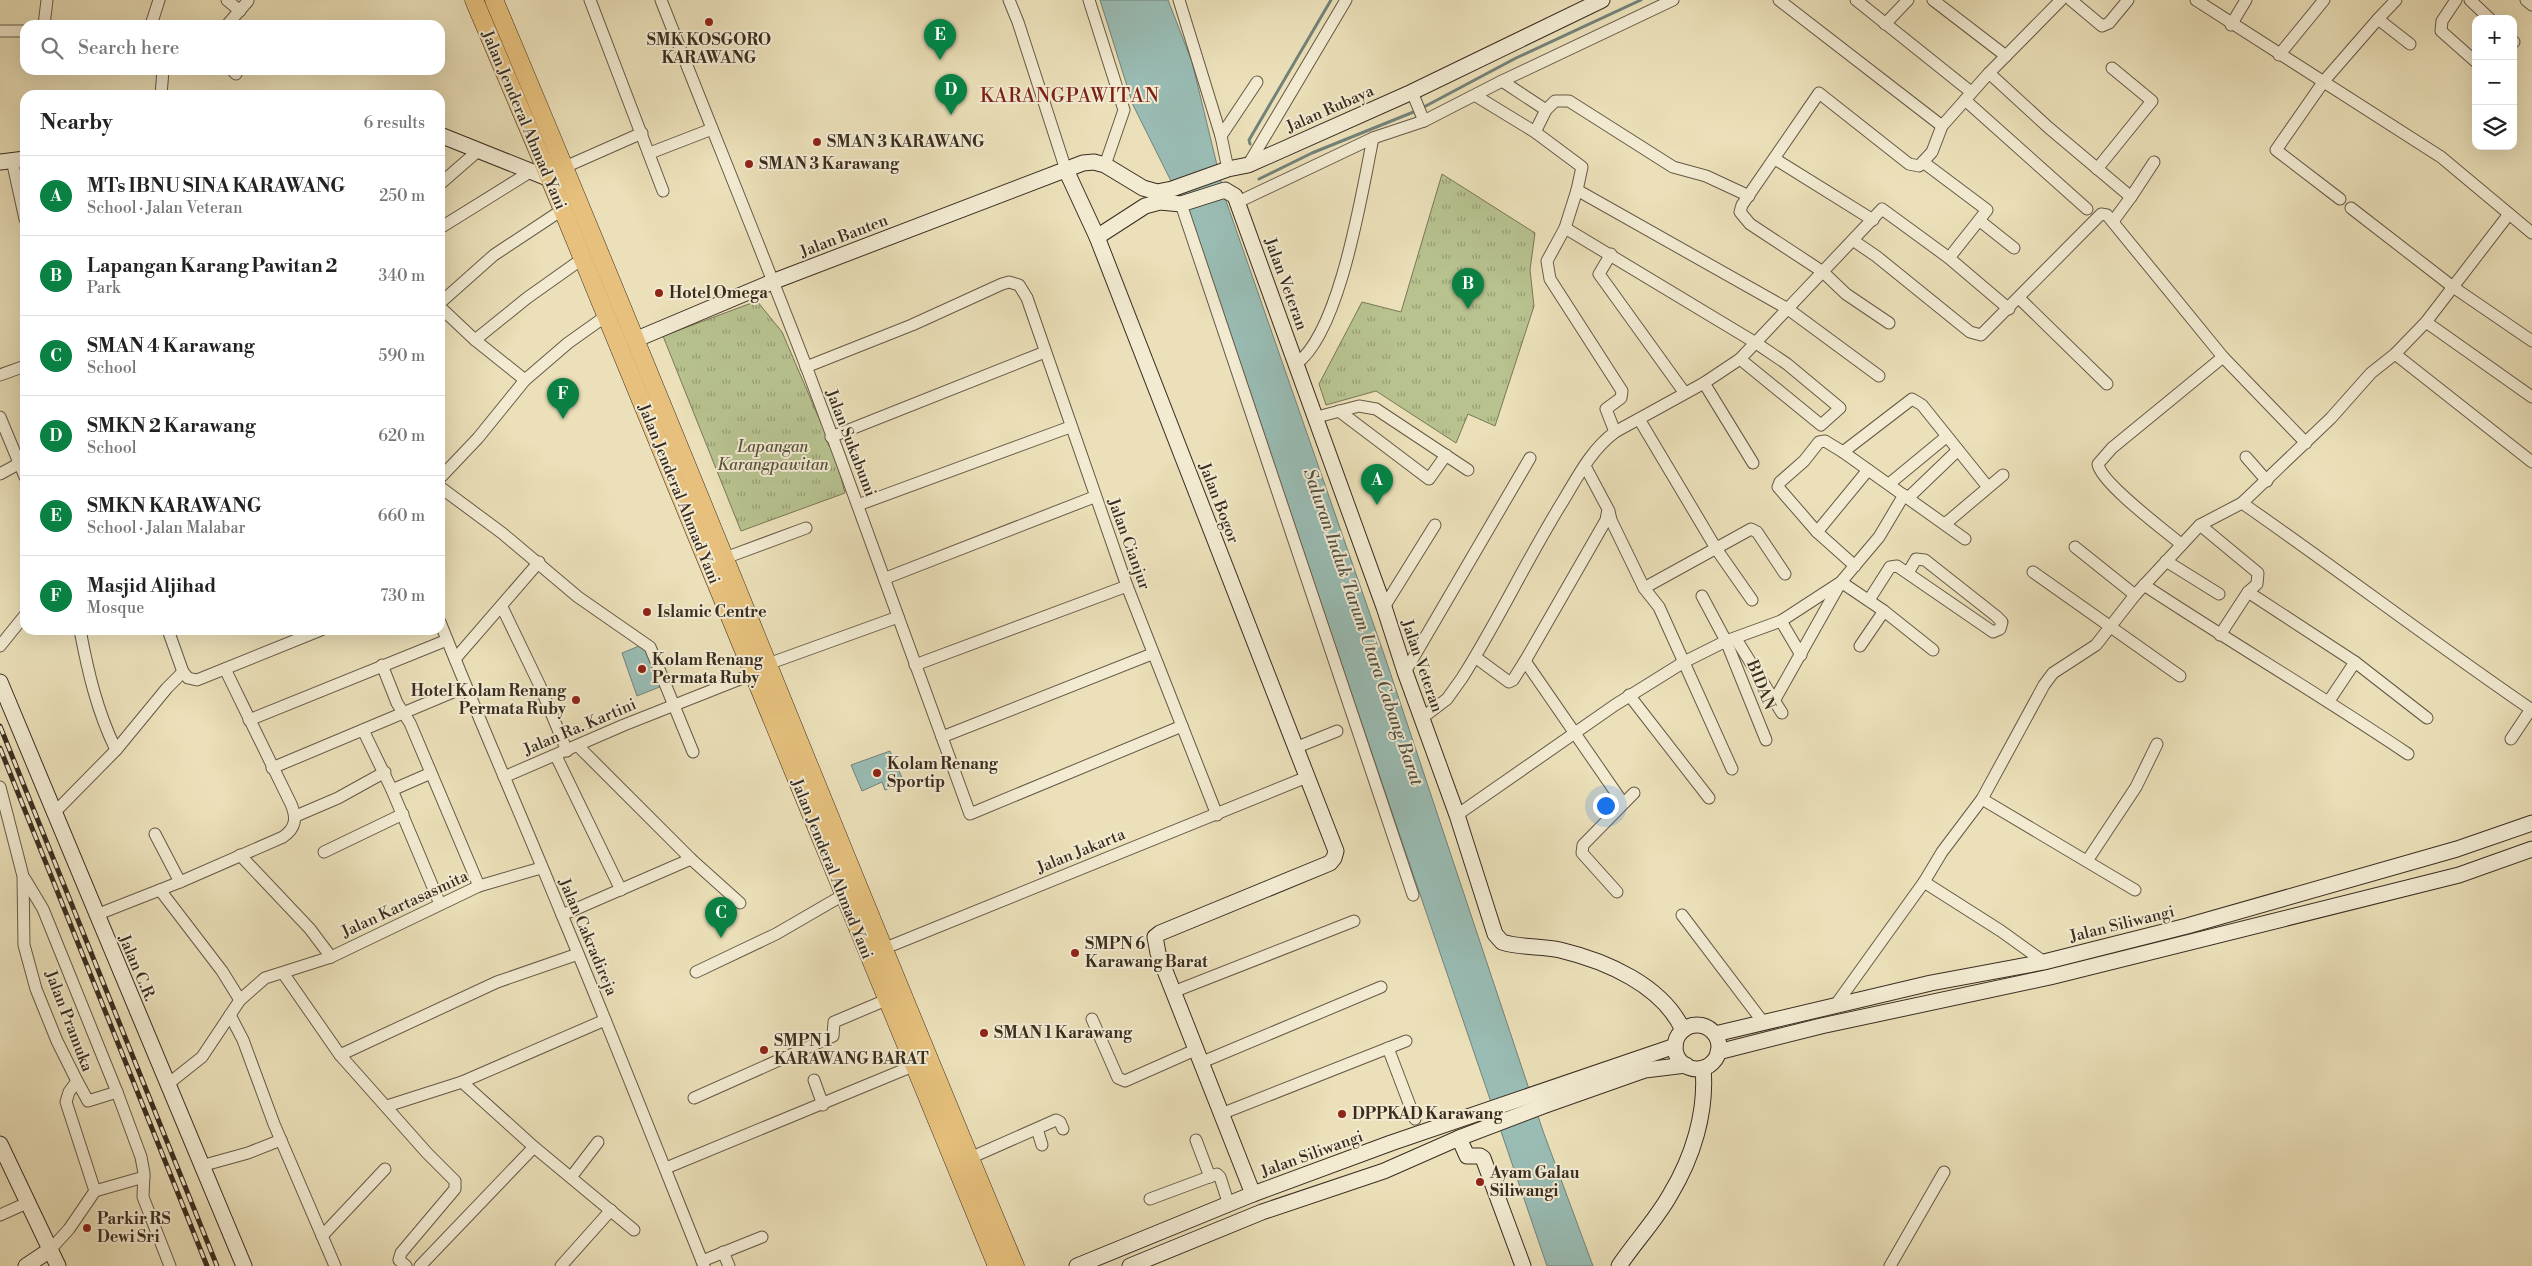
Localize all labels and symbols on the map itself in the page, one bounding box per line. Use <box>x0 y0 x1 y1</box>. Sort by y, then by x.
marker: SMK KOSGORO KARAWANG <box>703 16 715 28</box>
pin: E <box>924 19 956 60</box>
street label: Jalan Jenderal Ahmad Yani <box>477 26 571 213</box>
place label: SMK KOSGORO KARAWANG <box>647 30 771 68</box>
pin: D <box>935 74 967 115</box>
street label: Jalan Rubaya <box>1282 80 1378 138</box>
district label: KARANGPAWITAN <box>980 84 1160 108</box>
place label: SMAN 3 KARAWANG <box>827 132 985 152</box>
marker: SMAN 3 KARAWANG <box>811 136 823 148</box>
place label: SMAN 3 Karawang <box>759 154 900 174</box>
marker: SMAN 3 Karawang <box>743 158 755 170</box>
street label: Jalan Banten <box>796 210 891 262</box>
street label: Jalan Veteran <box>1260 234 1312 333</box>
pin: B <box>1452 268 1484 309</box>
place label: Hotel Omega <box>669 283 768 303</box>
marker: Hotel Omega <box>653 287 665 299</box>
pin: F <box>547 378 579 419</box>
street label: Jalan Sukabumi <box>821 386 881 499</box>
street label: Jalan Jenderal Ahmad Yani <box>633 400 724 587</box>
park label: Lapangan Karangpawitan <box>717 437 830 475</box>
street label: Jalan Bogor <box>1194 459 1244 546</box>
pin: A <box>1361 464 1393 505</box>
water label: Saluran Induk Tarum Utara Cabang Barat <box>1298 465 1429 790</box>
street label: Jalan Cianjur <box>1103 495 1155 592</box>
place label: Islamic Centre <box>657 602 767 622</box>
marker: Islamic Centre <box>641 606 653 618</box>
street label: Jalan Veteran <box>1396 616 1447 715</box>
place label: Kolam Renang Permata Ruby <box>652 650 764 688</box>
street label: BIDAN <box>1742 656 1780 713</box>
marker: Kolam Renang Permata Ruby <box>636 663 648 675</box>
place label: Hotel Kolam Renang Permata Ruby <box>411 681 567 719</box>
street label: Jalan Ra. Kartini <box>520 694 639 760</box>
marker: Hotel Kolam Renang Permata Ruby <box>570 694 582 706</box>
place label: Kolam Renang Sportip <box>887 754 999 792</box>
marker: Kolam Renang Sportip <box>871 767 883 779</box>
street label: Jalan Jenderal Ahmad Yani <box>786 775 877 962</box>
your location <box>1593 793 1619 819</box>
street label: Jalan Jakarta <box>1033 824 1129 878</box>
street label: Jalan Kartasasmita <box>338 865 472 943</box>
street label: Jalan Cakradireja <box>554 874 622 1000</box>
pin: C <box>705 897 737 938</box>
street label: Jalan Siliwangi <box>2067 901 2176 947</box>
street label: Jalan C.R. <box>114 931 160 1004</box>
place label: SMPN 6 Karawang Barat <box>1085 934 1208 972</box>
marker: SMPN 6 Karawang Barat <box>1069 947 1081 959</box>
street label: Jalan Pramuka <box>40 967 98 1075</box>
place label: SMAN 1 Karawang <box>994 1023 1133 1043</box>
marker: SMAN 1 Karawang <box>978 1027 990 1039</box>
place label: SMPN 1 KARAWANG BARAT <box>774 1031 929 1069</box>
marker: SMPN 1 KARAWANG BARAT <box>758 1044 770 1056</box>
place label: DPPKAD Karawang <box>1352 1104 1503 1124</box>
marker: DPPKAD Karawang <box>1336 1108 1348 1120</box>
street label: Jalan Siliwangi <box>1257 1126 1366 1182</box>
place label: Ayam Galau Siliwangi <box>1489 1163 1580 1201</box>
marker: Ayam Galau Siliwangi <box>1474 1176 1486 1188</box>
place label: Parkir RS Dewi Sri <box>97 1209 171 1247</box>
marker: Parkir RS Dewi Sri <box>81 1222 93 1234</box>

